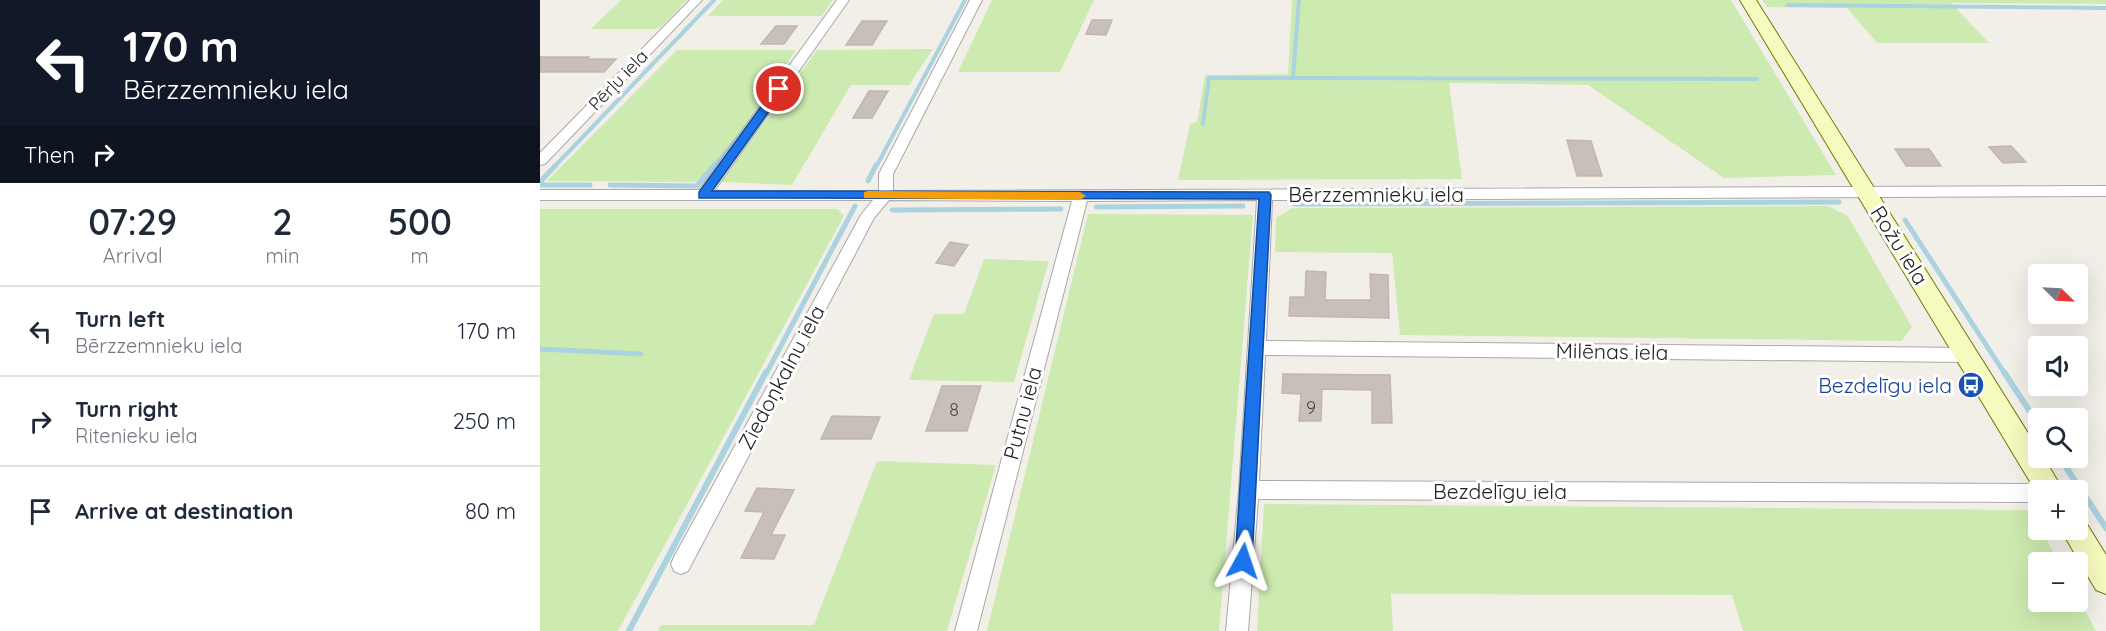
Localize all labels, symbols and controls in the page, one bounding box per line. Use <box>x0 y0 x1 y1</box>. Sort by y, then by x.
text: 170 m <box>123 20 239 73</box>
icon: left <box>24 24 102 102</box>
street label: Pērļu iela <box>583 45 653 115</box>
pin <box>753 63 804 114</box>
text: Bērzzemnieku iela <box>123 72 349 106</box>
icon: arrive <box>762 72 795 105</box>
icon: right <box>87 138 120 171</box>
text: Then <box>24 141 75 169</box>
street label: Bērzzemnieku iela <box>1288 181 1464 207</box>
text: 07:29 <box>88 199 177 244</box>
text: 2 <box>272 199 293 244</box>
text: 500 <box>388 199 452 244</box>
street label: Rožu iela <box>1866 201 1934 289</box>
text: Arrival <box>103 243 163 268</box>
text: min <box>265 243 299 268</box>
text: m <box>411 243 429 268</box>
north arrow <box>2028 264 2088 324</box>
map controls <box>2028 264 2088 612</box>
street label: Ziedoņkalnu iela <box>732 300 830 454</box>
text: Turn left <box>75 305 165 333</box>
icon: left <box>24 315 57 348</box>
text: 170 m <box>457 317 516 345</box>
text: Bērzzemnieku iela <box>75 333 242 358</box>
button: sound <box>2028 336 2088 396</box>
street label: Milēnas iela <box>1555 337 1669 365</box>
street label: Putnu iela <box>997 364 1047 462</box>
bus stop icon: Bezdelīgu iela <box>1956 370 1986 400</box>
place label: Bezdelīgu iela <box>1818 372 1952 398</box>
text: Turn right <box>75 395 179 423</box>
house number: 9 <box>1306 396 1316 419</box>
house number: 8 <box>949 398 959 421</box>
icon: right <box>24 405 57 438</box>
text: 250 m <box>453 407 516 435</box>
button: search <box>2028 408 2088 468</box>
text: Ritenieku iela <box>75 423 198 448</box>
street label: Bezdelīgu iela <box>1433 478 1567 504</box>
button: + <box>2028 480 2088 540</box>
icon: arrive <box>24 495 57 528</box>
text: Arrive at destination <box>75 497 293 525</box>
text: 80 m <box>465 497 516 525</box>
position arrow <box>1211 529 1275 593</box>
button: − <box>2028 552 2088 612</box>

